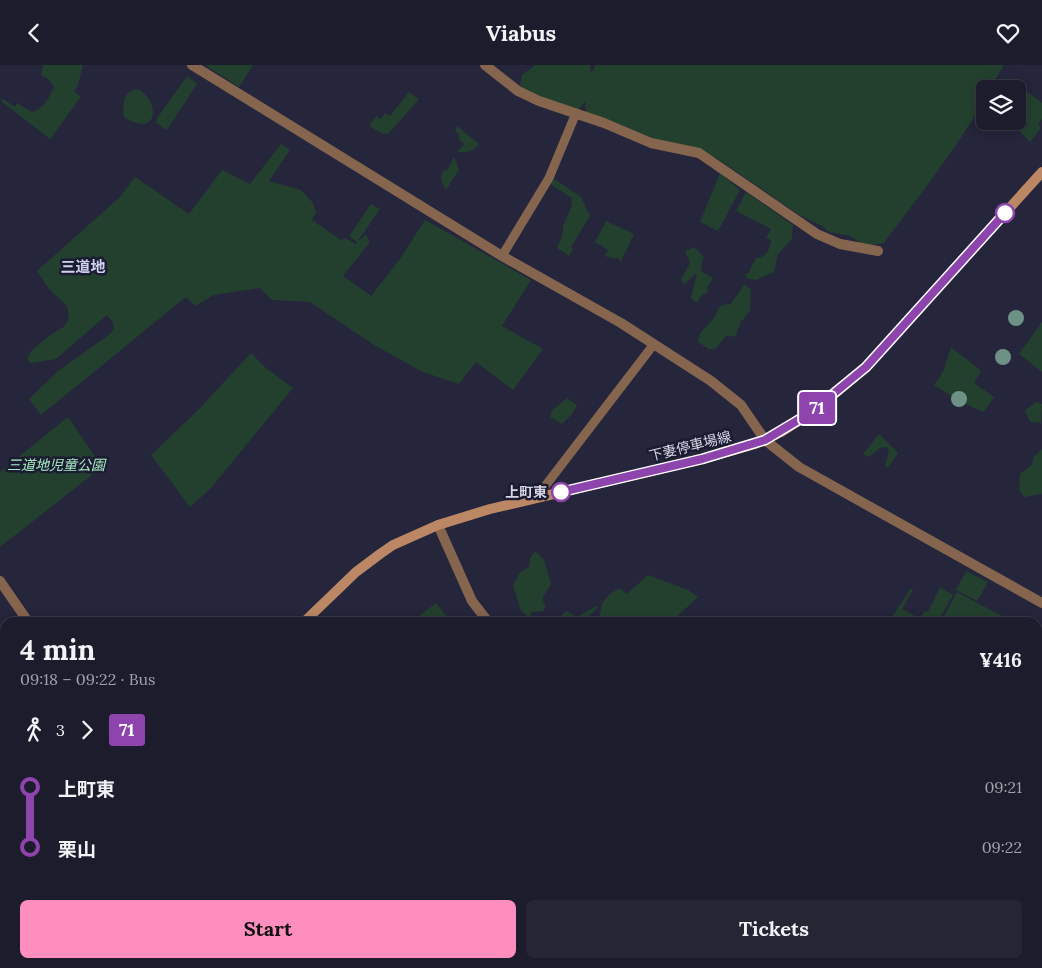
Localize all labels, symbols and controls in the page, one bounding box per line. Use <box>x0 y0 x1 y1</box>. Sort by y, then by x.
icon: back <box>20 19 48 47</box>
text: Viabus <box>486 19 556 47</box>
icon: heart <box>994 19 1022 47</box>
map controls <box>976 80 1026 130</box>
button: layers <box>976 80 1026 130</box>
unlabelled marker <box>995 203 1015 223</box>
district label: 三道地 <box>60 257 106 276</box>
line badge: 71 <box>794 392 840 424</box>
text: 71 <box>809 396 825 419</box>
street label: 下妻停車場線 <box>647 427 733 465</box>
park label: 三道地児童公園 <box>7 456 107 474</box>
marker: 上町東 <box>551 482 571 502</box>
place label: 上町東 <box>505 483 547 501</box>
text: 4 min <box>20 632 95 668</box>
text: ¥416 <box>979 648 1022 672</box>
text: 09:18 – 09:22 · Bus <box>20 669 155 689</box>
icon: walk <box>20 716 48 744</box>
icon: forward <box>73 716 101 744</box>
text: 71 <box>119 718 135 741</box>
text: 3 <box>56 720 65 740</box>
text: 上町東 <box>58 777 115 801</box>
text: 09:21 <box>984 777 1022 797</box>
text: 栗山 <box>58 837 96 861</box>
text: 09:22 <box>982 837 1022 857</box>
button: Start <box>20 900 516 958</box>
button: Tickets <box>526 900 1022 958</box>

